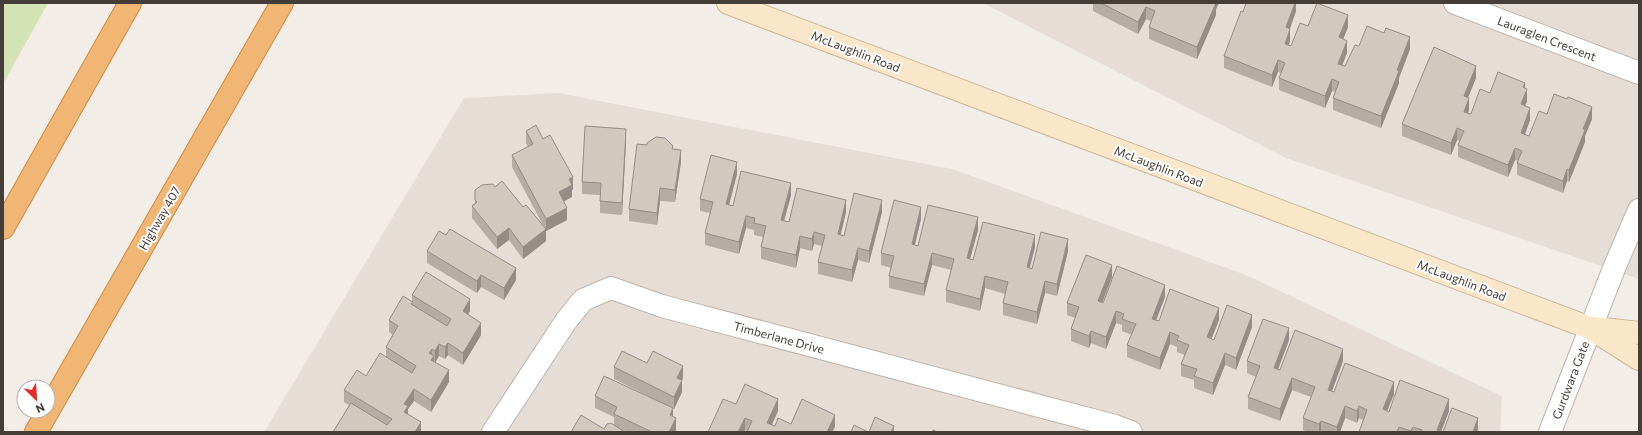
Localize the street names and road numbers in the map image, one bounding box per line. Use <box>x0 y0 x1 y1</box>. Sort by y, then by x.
street label: Lauraglen Crescent <box>1496 13 1598 63</box>
street label: McLaughlin Road <box>810 28 902 74</box>
street label: McLaughlin Road <box>1113 143 1205 189</box>
street label: Highway 407 <box>135 184 183 252</box>
street label: McLaughlin Road <box>1416 257 1508 303</box>
street label: Timberlane Drive <box>732 318 826 356</box>
street label: Gurdwara Gate <box>1549 339 1591 421</box>

